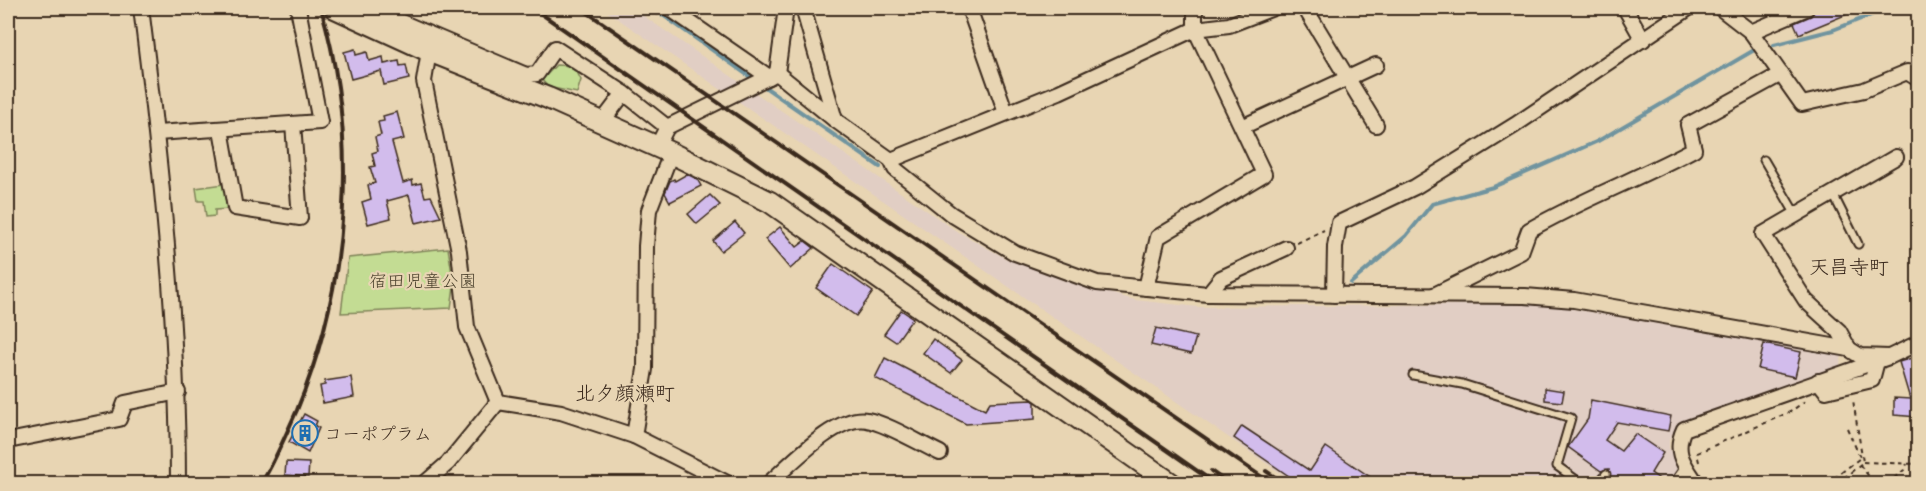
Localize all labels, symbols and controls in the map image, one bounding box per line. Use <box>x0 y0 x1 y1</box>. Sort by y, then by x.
district label: 天昌寺町 <box>1809 254 1889 279</box>
park label: 宿田児童公園 <box>369 269 477 292</box>
district label: 北夕顔瀬町 <box>575 380 675 405</box>
building icon: コーポプラム <box>290 418 320 448</box>
place label: コーポプラム <box>324 422 432 445</box>

